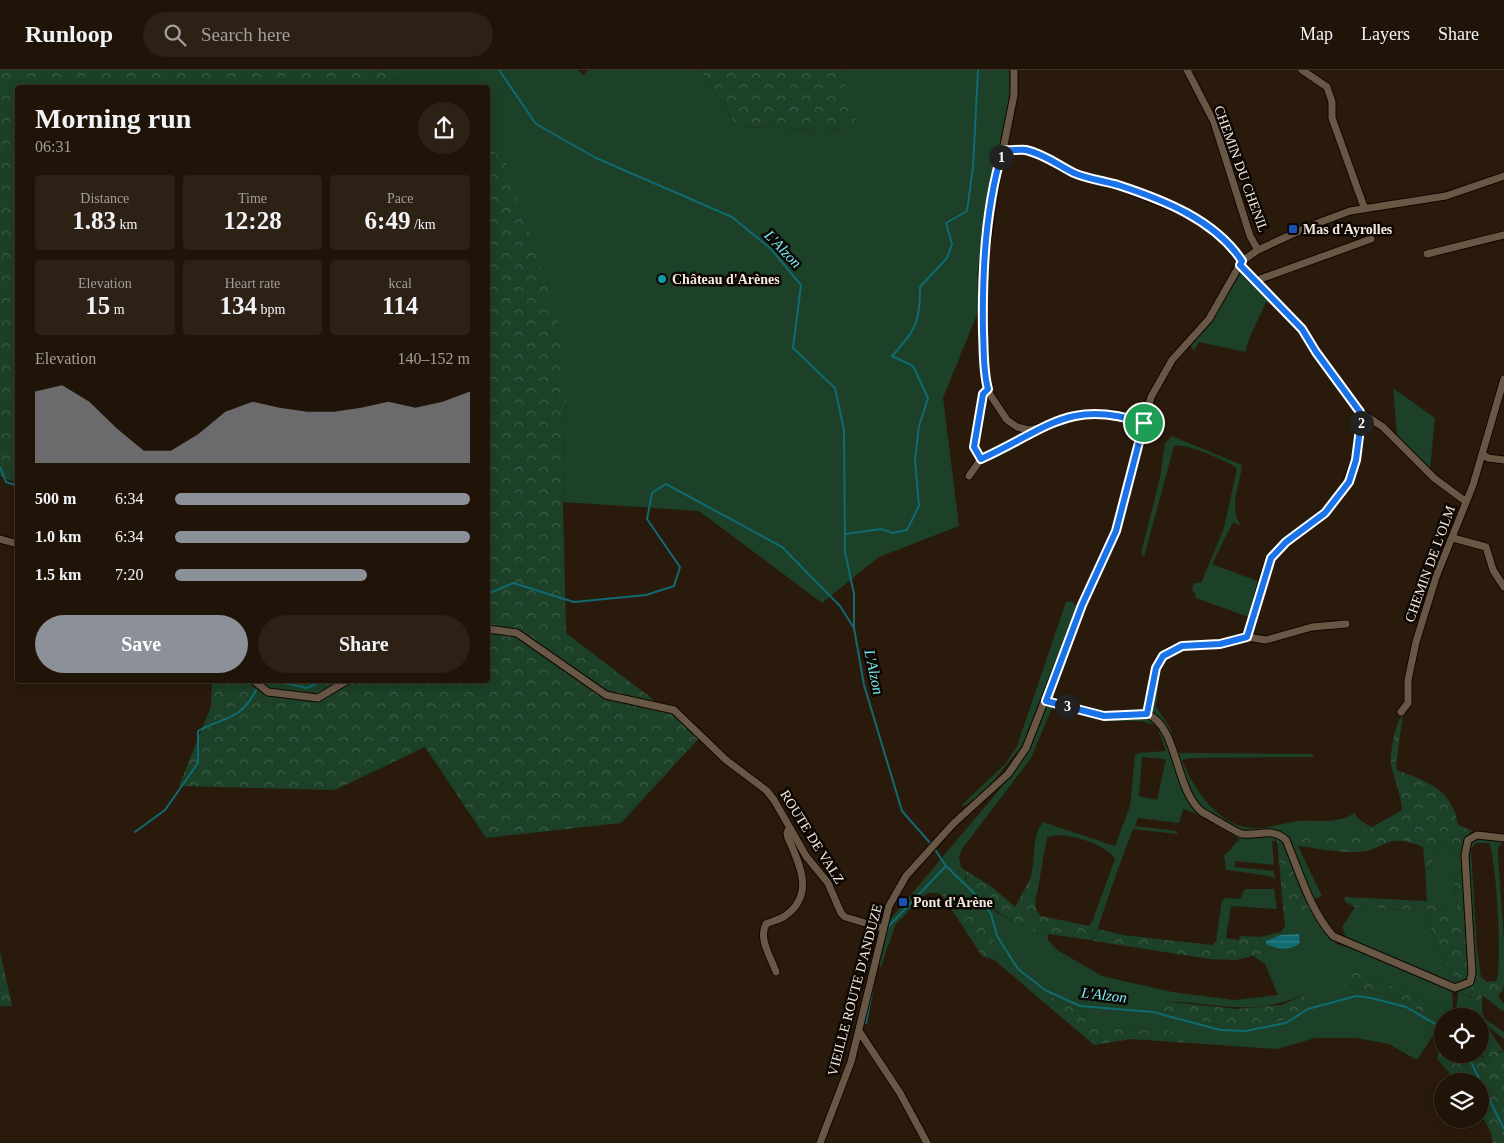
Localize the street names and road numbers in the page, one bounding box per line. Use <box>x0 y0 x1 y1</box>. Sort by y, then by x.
street label: CHEMIN DU CHENIL <box>1211 104 1271 234</box>
street label: CHEMIN DE L'OLM <box>1402 503 1458 624</box>
street label: ROUTE DE VALZ <box>777 787 847 887</box>
street label: VIEILLE ROUTE D'ANDUZE <box>825 902 885 1078</box>

